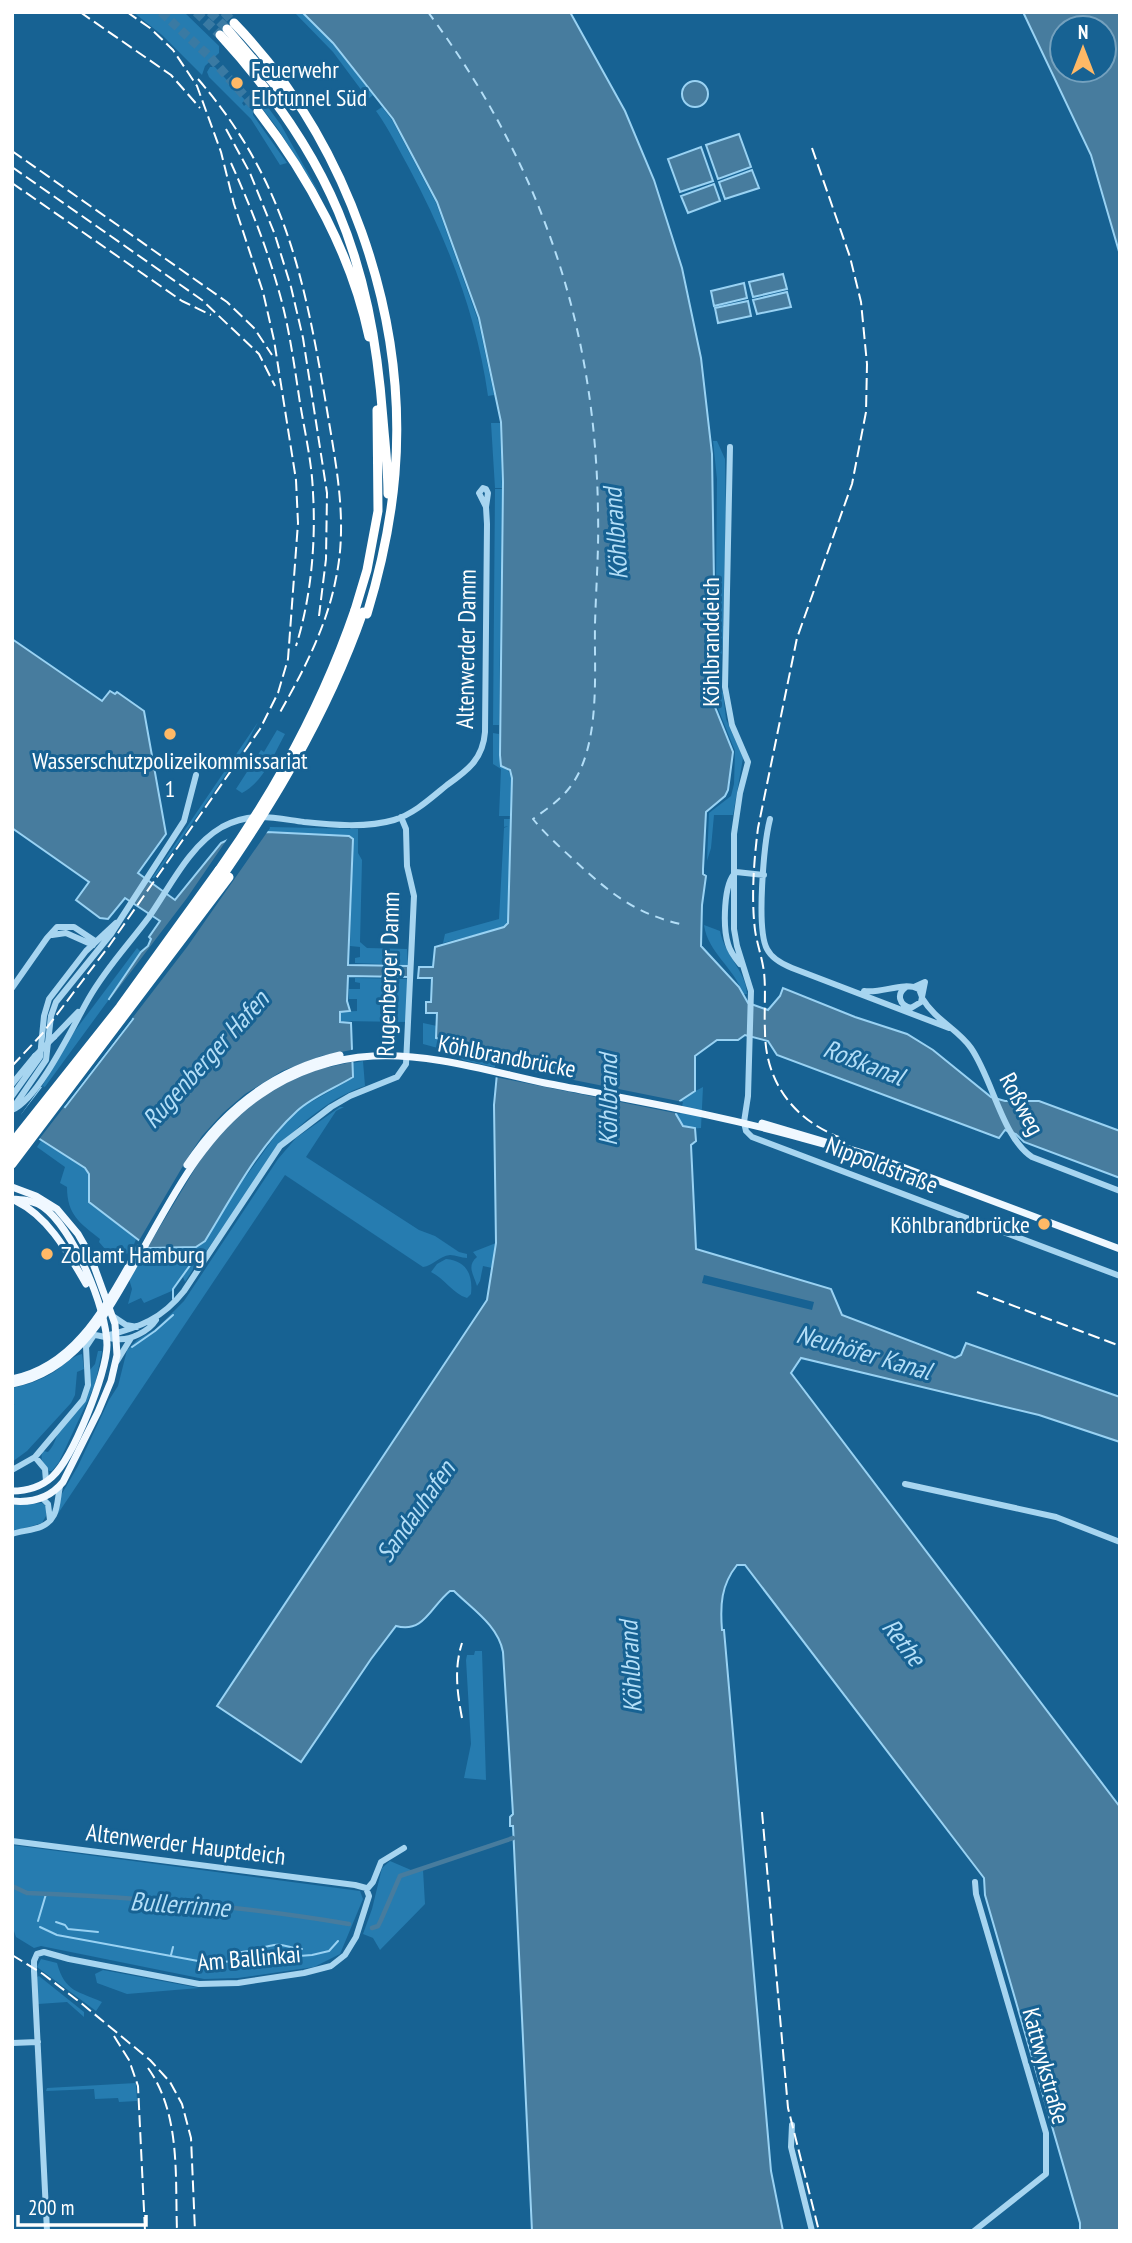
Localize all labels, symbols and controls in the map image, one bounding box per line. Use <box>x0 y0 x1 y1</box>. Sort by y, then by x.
north arrow <box>1048 14 1118 84</box>
text: N <box>1078 20 1088 44</box>
place label: Feuerwehr Elbtunnel Süd <box>251 54 367 113</box>
marker: Feuerwehr Elbtunnel Süd <box>229 75 245 91</box>
water label: Köhlbrand <box>595 483 635 581</box>
street label: Altenwerder Damm <box>449 569 483 729</box>
street label: Köhlbranddeich <box>695 577 726 707</box>
marker: Wasserschutzpolizeikommissariat 1 <box>162 726 178 742</box>
place label: Wasserschutzpolizeikommissariat 1 <box>32 745 308 804</box>
street label: Rugenberger Damm <box>370 891 406 1057</box>
water label: Rugenberger Hafen <box>135 982 276 1135</box>
street label: Köhlbrandbrücke <box>435 1027 579 1085</box>
water label: Roßkanal <box>819 1032 912 1093</box>
water label: Köhlbrand <box>591 1050 624 1146</box>
street label: Roßweg <box>993 1067 1051 1141</box>
street label: Nippoldstraße <box>821 1129 943 1201</box>
place label: Köhlbrandbrücke <box>890 1209 1030 1240</box>
marker: Köhlbrandbrücke <box>1036 1216 1052 1232</box>
place label: Zollamt Hamburg <box>61 1239 205 1270</box>
marker: Zollamt Hamburg <box>39 1246 55 1262</box>
water label: Neuhöfer Kanal <box>793 1317 938 1388</box>
water label: Sandauhafen <box>368 1453 463 1568</box>
water label: Rethe <box>875 1612 934 1674</box>
water label: Köhlbrand <box>611 1616 649 1714</box>
street label: Altenwerder Hauptdeich <box>84 1816 288 1872</box>
water label: Bullerrinne <box>129 1884 233 1924</box>
street label: Am Ballinkai <box>196 1938 302 1978</box>
street label: Kattwykstraße <box>1016 2004 1076 2128</box>
scale bar <box>18 2184 145 2228</box>
text: 200 m <box>28 2194 74 2221</box>

